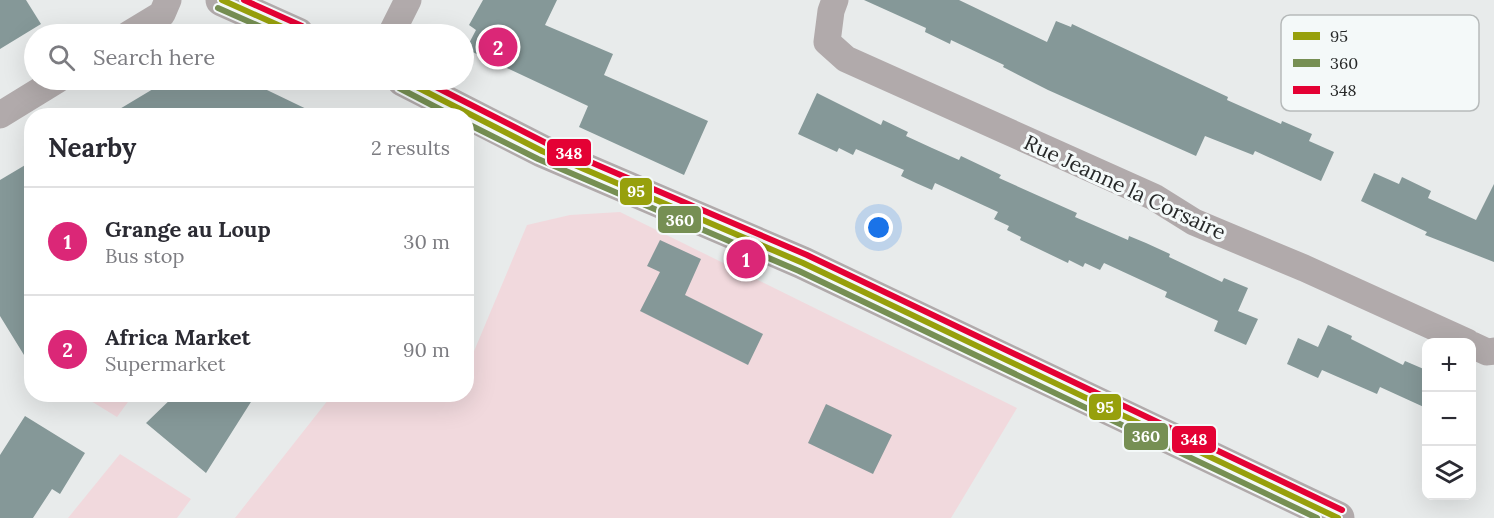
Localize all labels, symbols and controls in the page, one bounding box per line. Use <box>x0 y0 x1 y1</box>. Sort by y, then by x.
legend <box>1281 15 1479 111</box>
search box <box>24 24 474 90</box>
pin: 2 <box>478 24 518 70</box>
text: 95 <box>1330 26 1348 46</box>
icon: search <box>45 41 78 74</box>
text: Search here <box>93 43 215 71</box>
text: 360 <box>1330 53 1358 73</box>
text: 348 <box>1330 80 1357 100</box>
street label: Rue Jeanne la Corsaire <box>1020 128 1230 246</box>
text: Nearby <box>48 131 136 164</box>
text: 2 results <box>371 135 450 160</box>
line badge: 348 <box>546 138 592 167</box>
text: 348 <box>556 143 582 163</box>
line badge: 95 <box>619 177 653 206</box>
text: 95 <box>627 181 645 201</box>
line badge: 360 <box>657 205 702 234</box>
text: 360 <box>666 210 694 230</box>
your location <box>864 213 893 242</box>
text: Grange au Loup <box>105 215 271 243</box>
text: 1 <box>63 229 72 254</box>
text: 30 m <box>403 229 450 254</box>
pin: 1 <box>726 236 766 282</box>
text: Bus stop <box>105 243 184 268</box>
text: Africa Market <box>105 323 251 351</box>
text: 2 <box>62 337 73 362</box>
text: 90 m <box>403 337 450 362</box>
map controls <box>1422 338 1476 500</box>
button: + <box>1422 338 1476 392</box>
text: Supermarket <box>105 351 225 376</box>
button: − <box>1422 392 1476 446</box>
line badge: 95 <box>1088 393 1122 421</box>
text: 95 <box>1096 397 1114 417</box>
line badge: 360 <box>1123 422 1169 451</box>
line badge: 348 <box>1171 425 1217 454</box>
text: 360 <box>1132 426 1160 446</box>
text: 348 <box>1181 429 1207 449</box>
button: layers <box>1422 446 1476 500</box>

